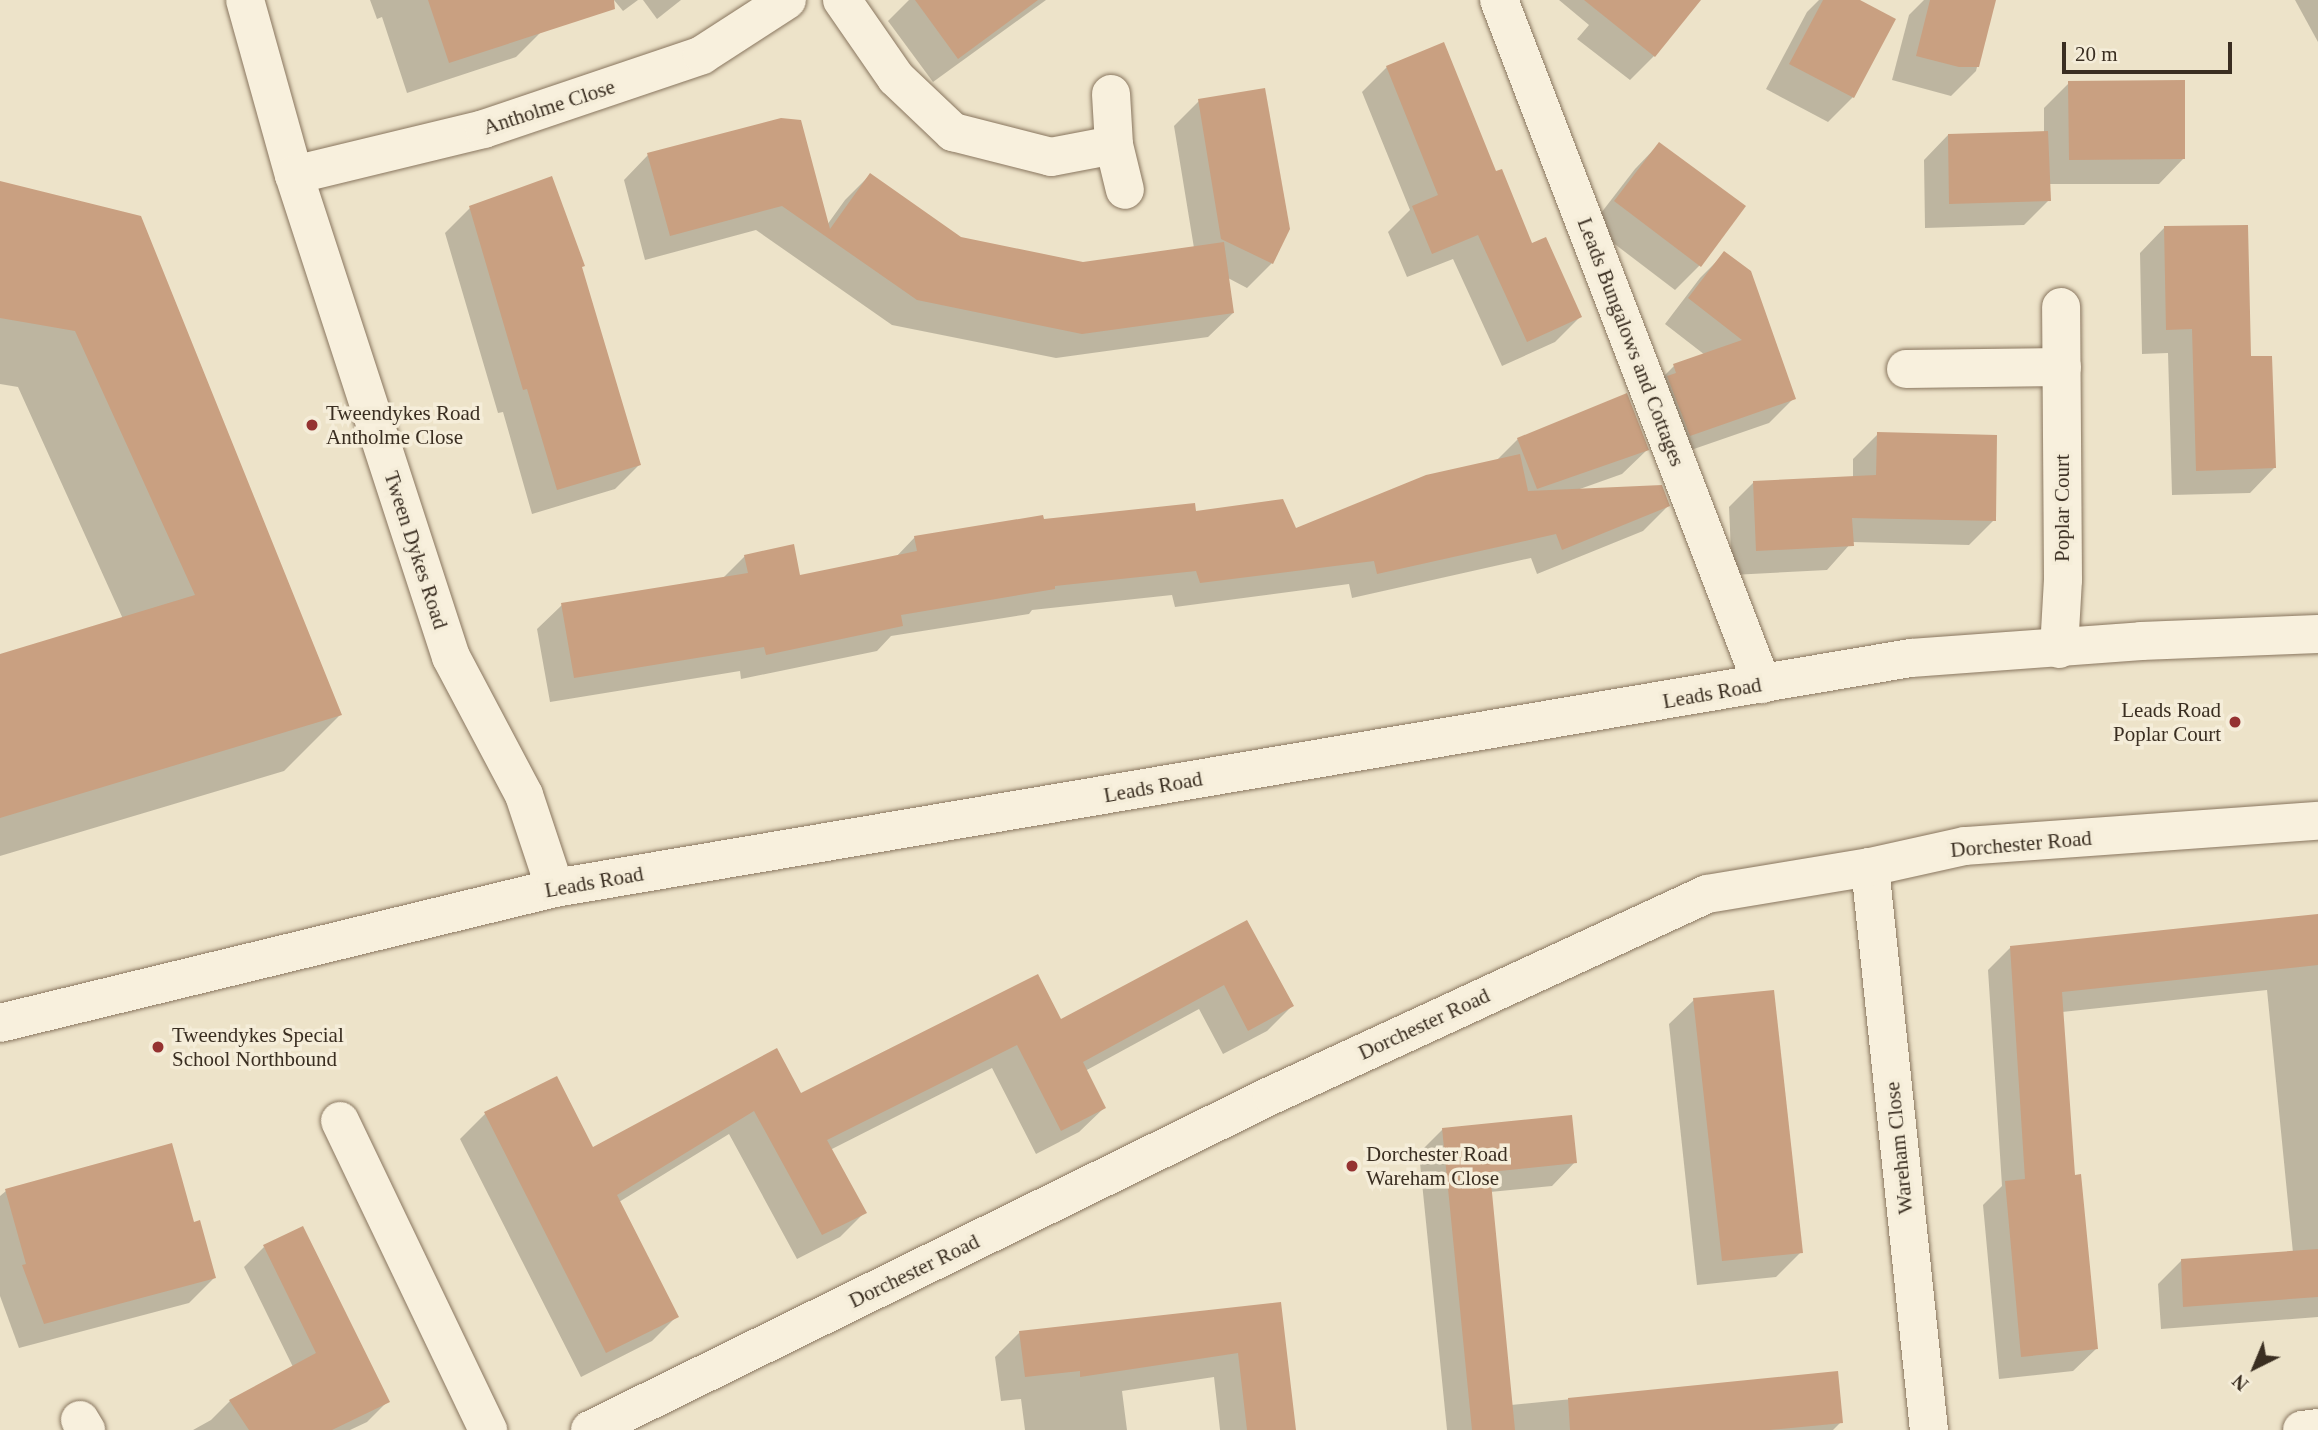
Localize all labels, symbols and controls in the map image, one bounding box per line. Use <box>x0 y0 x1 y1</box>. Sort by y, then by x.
scale bar <box>2066 28 2236 72</box>
text: 20 m <box>2075 42 2118 66</box>
street label: Antholme Close <box>480 74 618 140</box>
street label: Leads Bungalows and Cottages <box>1572 214 1690 470</box>
place label: Tweendykes Road Antholme Close <box>326 400 480 450</box>
marker: Tweendykes Road Antholme Close <box>304 417 320 433</box>
street label: Poplar Court <box>2049 454 2075 562</box>
street label: Tween Dykes Road <box>379 468 453 632</box>
street label: Leads Road <box>1661 672 1763 714</box>
place label: Leads Road Poplar Court <box>2113 697 2221 747</box>
marker: Leads Road Poplar Court <box>2227 714 2243 730</box>
street label: Leads Road <box>1102 766 1204 808</box>
street label: Dorchester Road <box>1949 825 2093 863</box>
street label: Leads Road <box>543 861 645 903</box>
street label: Dorchester Road <box>1354 983 1494 1065</box>
place label: Tweendykes Special School Northbound <box>172 1022 344 1072</box>
marker: Tweendykes Special School Northbound <box>150 1039 166 1055</box>
street label: Wareham Close <box>1880 1081 1918 1215</box>
place label: Dorchester Road Wareham Close <box>1366 1141 1508 1191</box>
marker: Dorchester Road Wareham Close <box>1344 1158 1360 1174</box>
street label: Dorchester Road <box>845 1229 983 1313</box>
north arrow <box>2220 1332 2290 1402</box>
text: N <box>2228 1370 2253 1395</box>

